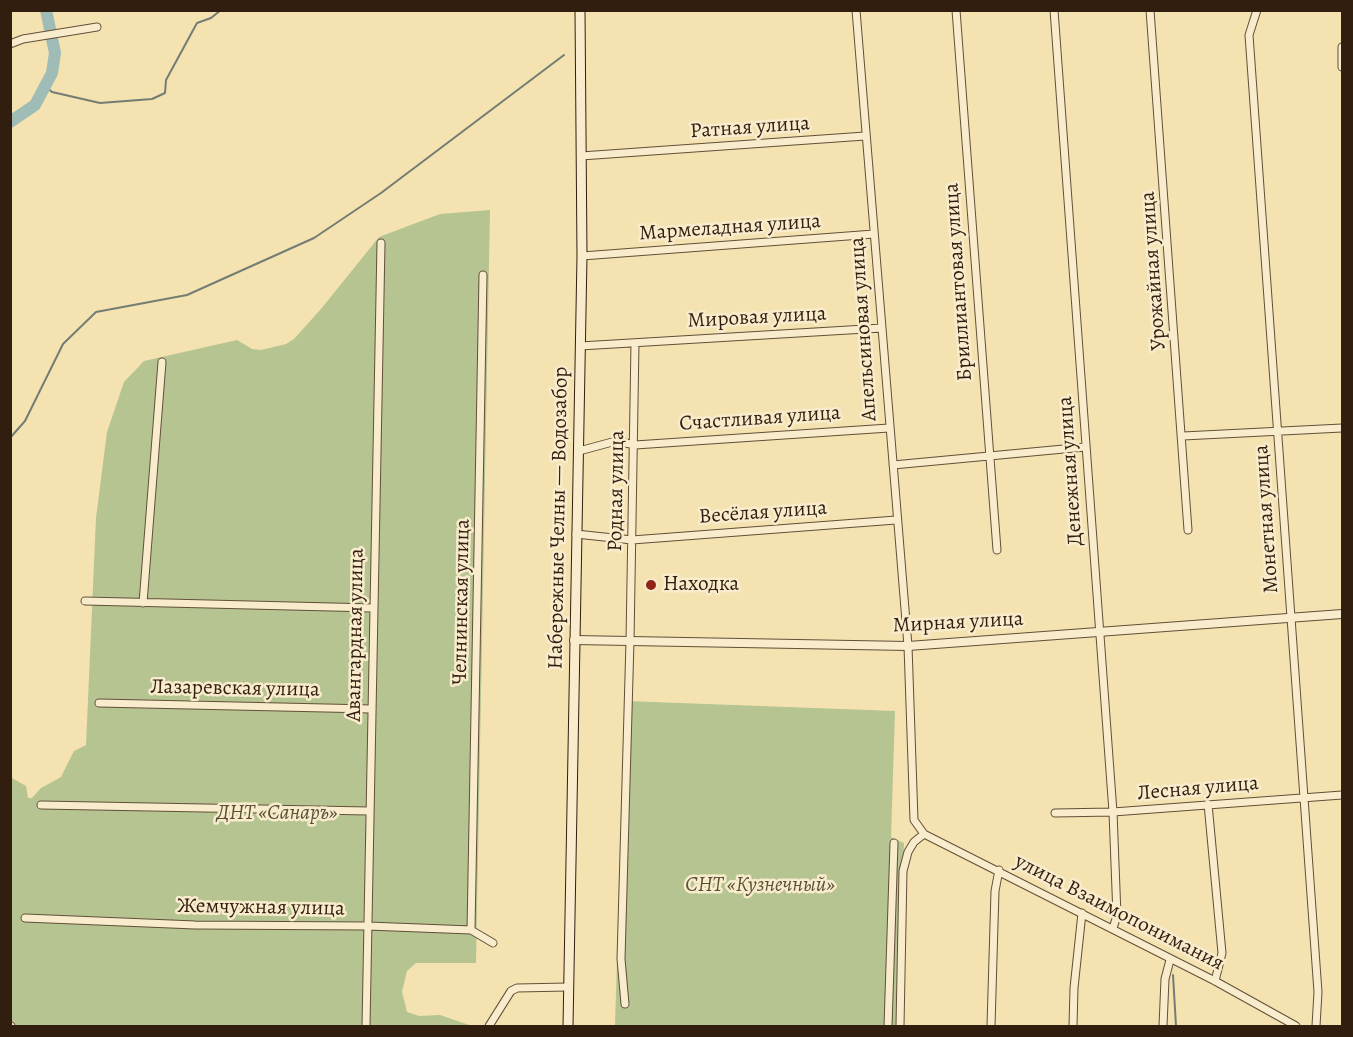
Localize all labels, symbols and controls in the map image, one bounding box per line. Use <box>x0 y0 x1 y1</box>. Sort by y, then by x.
street label: Ратная улица <box>689 111 811 145</box>
street label: Бриллиантовая улица <box>940 182 978 382</box>
street label: Урожайная улица <box>1136 190 1172 352</box>
street label: Мармеладная улица <box>638 209 822 247</box>
street label: Апельсиновая улица <box>845 236 883 422</box>
street label: Мировая улица <box>687 302 827 334</box>
street label: Набережные Челны — Водозабор <box>544 366 574 670</box>
street label: Денежная улица <box>1053 395 1089 547</box>
street label: Счастливая улица <box>679 401 841 437</box>
street label: Родная улица <box>603 430 631 552</box>
street label: Монетная улица <box>1249 444 1285 594</box>
street label: Весёлая улица <box>698 496 828 530</box>
street label: Челнинская улица <box>448 519 476 685</box>
street label: Авангардная улица <box>342 548 370 722</box>
place label: Находка <box>663 572 739 598</box>
marker: Находка <box>644 578 658 592</box>
street label: Мирная улица <box>892 607 1024 639</box>
street label: Лазаревская улица <box>150 675 320 703</box>
street label: Лесная улица <box>1136 771 1260 807</box>
park label: ДНТ «Санаръ» <box>217 801 337 827</box>
street label: улица Взаимопонимания <box>1010 849 1228 977</box>
park label: СНТ «Кузнечный» <box>685 873 835 899</box>
street label: Жемчужная улица <box>177 894 345 922</box>

